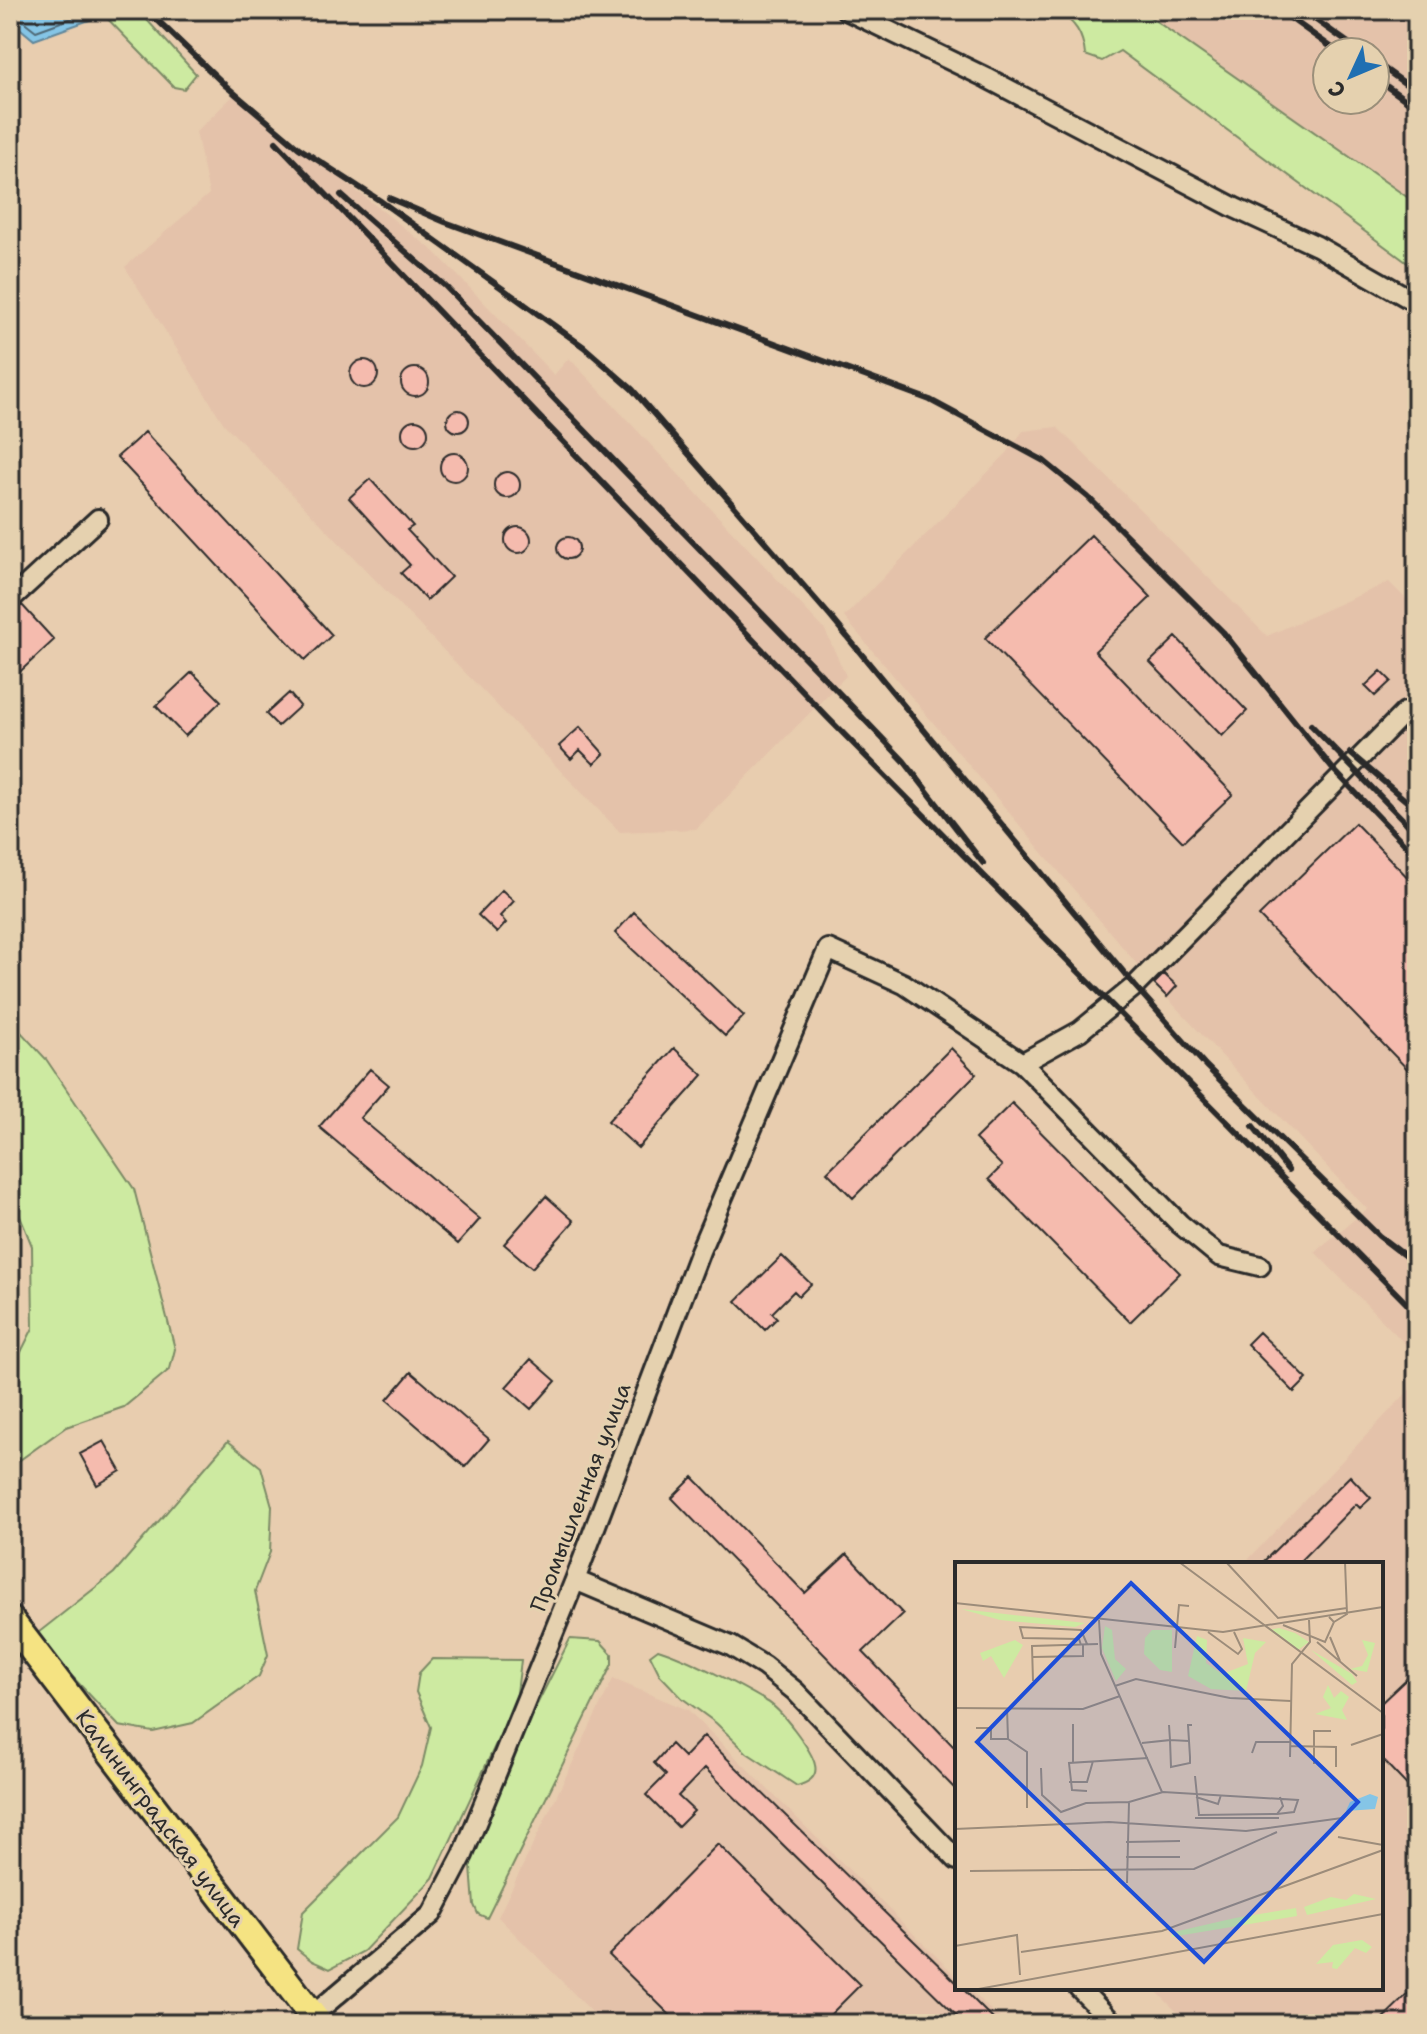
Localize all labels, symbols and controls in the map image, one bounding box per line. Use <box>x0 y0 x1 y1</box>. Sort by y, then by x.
north arrow <box>1311 36 1391 116</box>
text: С <box>1322 75 1352 104</box>
street label: Промышленная улица <box>523 1378 638 1616</box>
inset map <box>955 1562 1383 1990</box>
street label: Калининградская улица <box>69 1704 252 1933</box>

